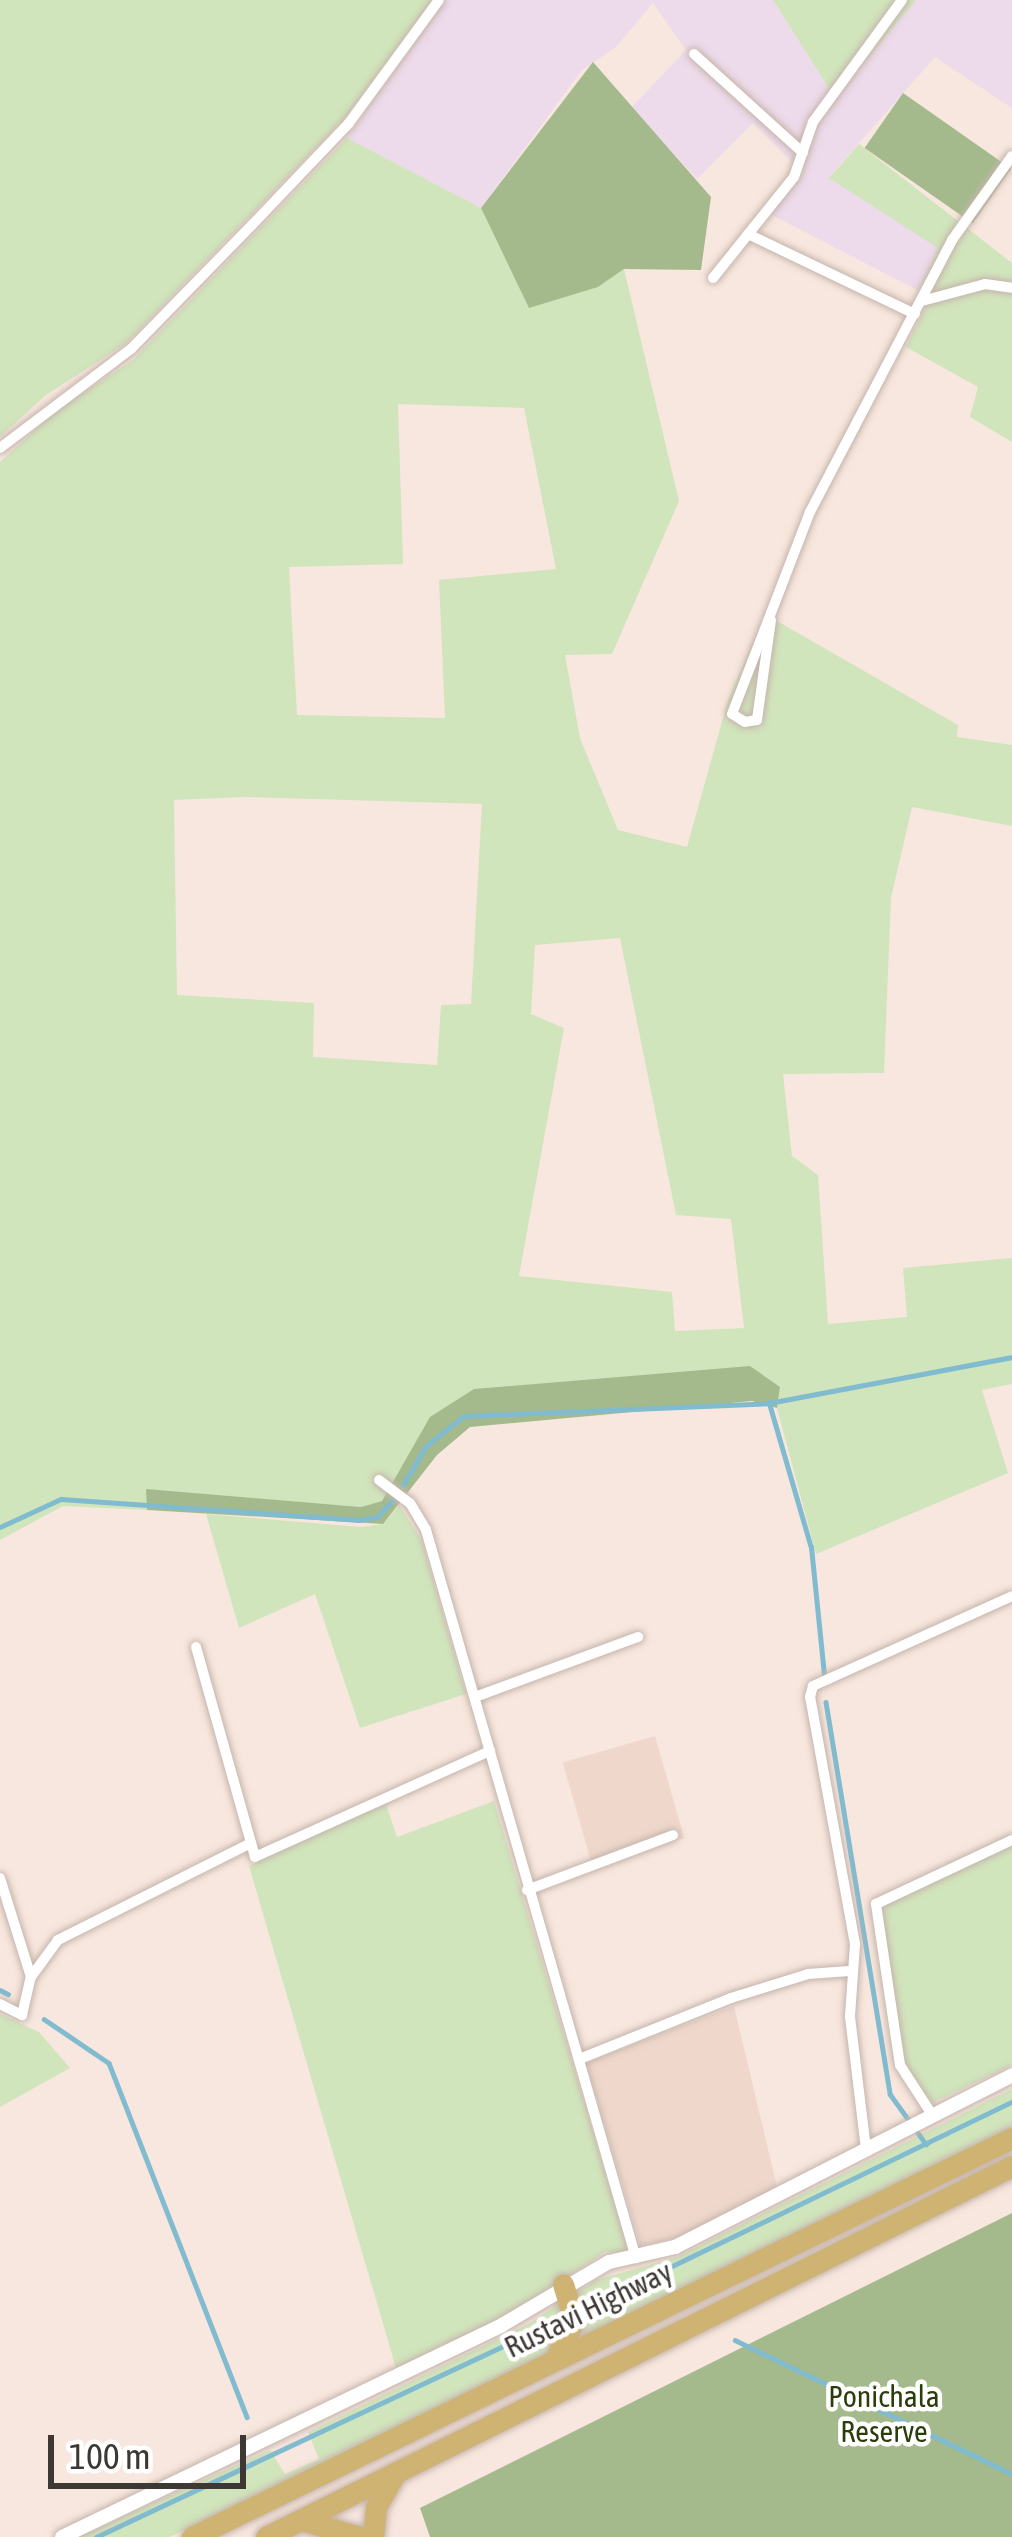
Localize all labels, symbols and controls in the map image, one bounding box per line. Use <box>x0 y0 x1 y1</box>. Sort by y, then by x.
street label: Rustavi Highway <box>498 2253 678 2365</box>
park label: Ponichala Reserve <box>828 2378 940 2448</box>
scale bar <box>54 2411 252 2485</box>
text: 100 m <box>69 2435 151 2477</box>

